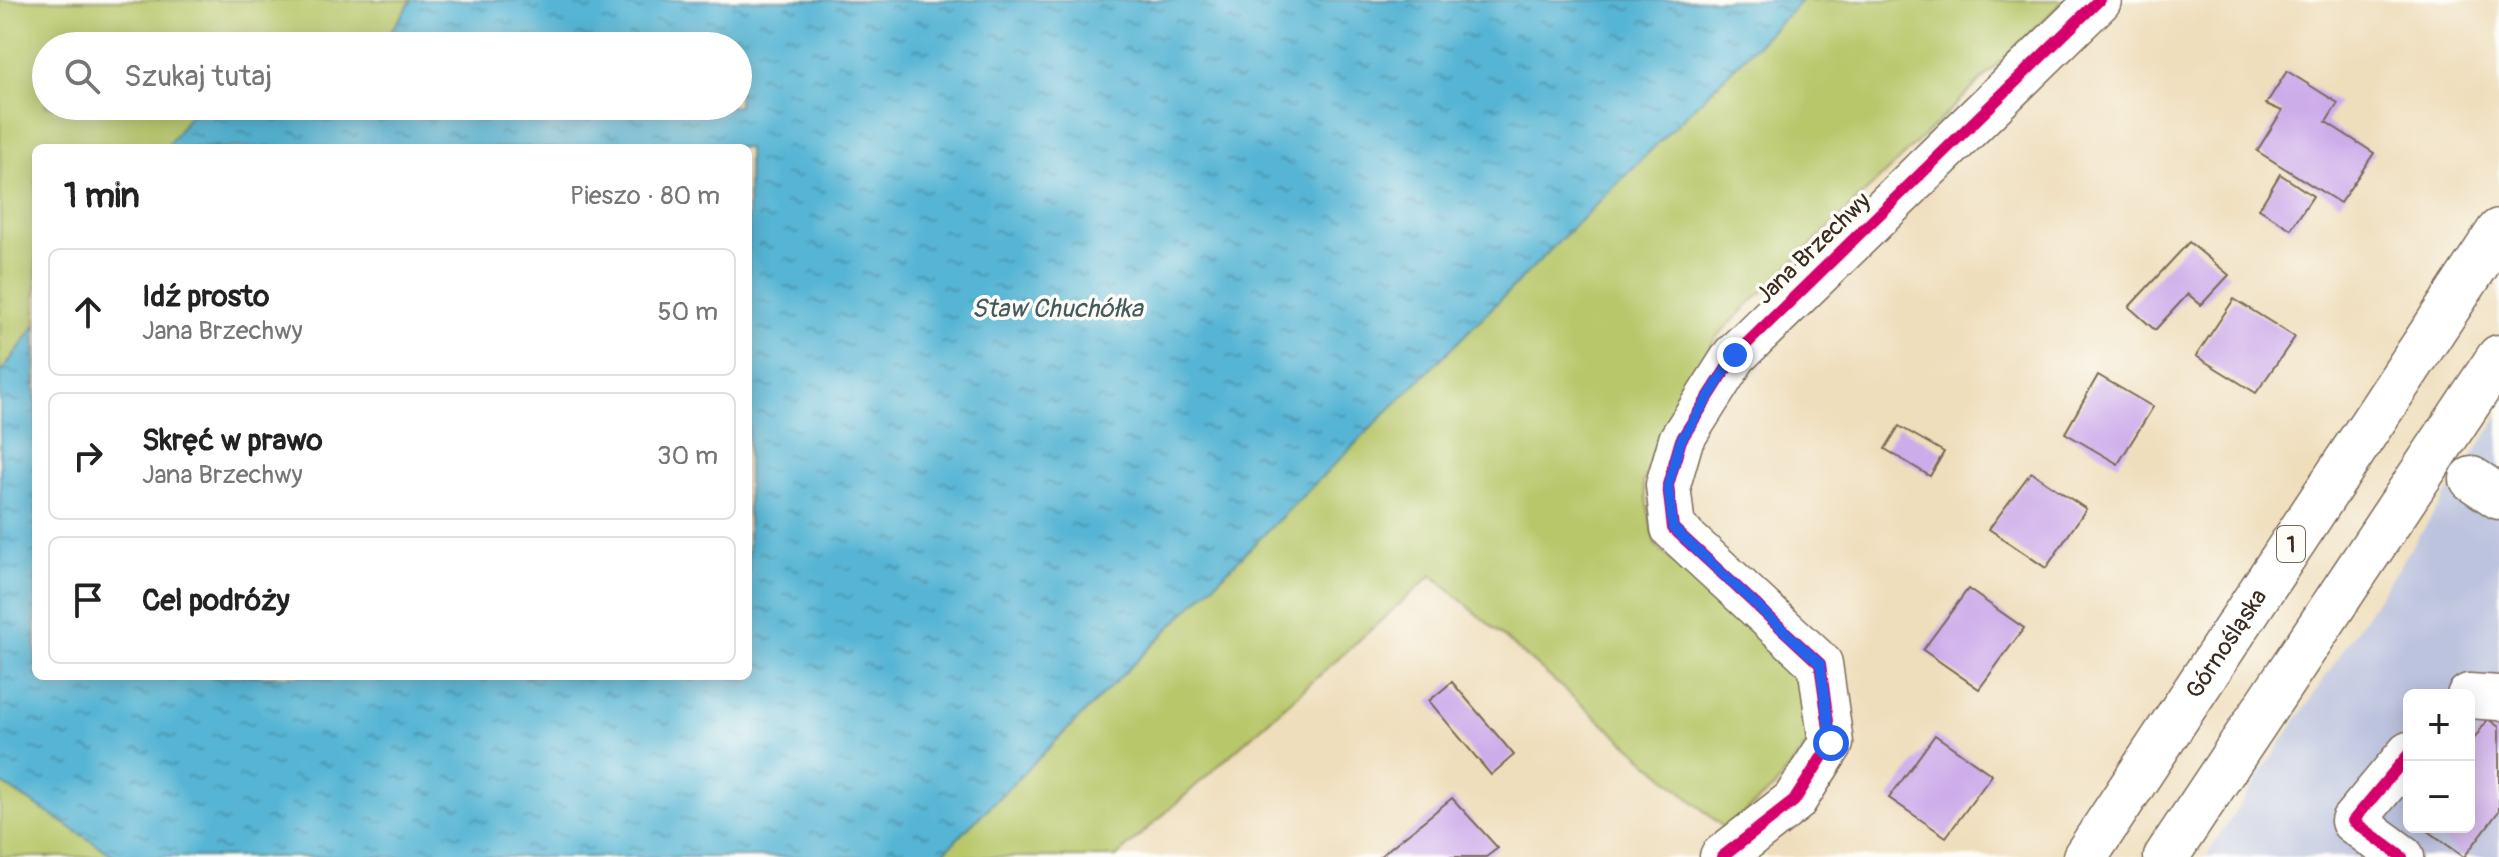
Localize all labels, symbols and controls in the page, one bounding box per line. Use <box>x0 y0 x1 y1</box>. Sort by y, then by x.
search box <box>32 32 752 120</box>
icon: search <box>60 54 104 98</box>
text: Szukaj tutaj <box>124 58 272 95</box>
text: 1 min <box>64 175 140 218</box>
text: Pieszo · 80 m <box>570 180 720 212</box>
street label: Jana Brzechwy <box>1750 186 1877 310</box>
text: Idź prosto <box>142 278 269 315</box>
icon: ahead <box>66 290 110 334</box>
water label: Staw Chuchółka <box>971 293 1145 325</box>
text: 50 m <box>657 296 718 328</box>
text: Jana Brzechwy <box>142 315 303 347</box>
route end <box>1717 337 1753 373</box>
text: Skręć w prawo <box>142 422 323 459</box>
icon: right <box>66 434 110 478</box>
text: 30 m <box>657 440 718 472</box>
text: Jana Brzechwy <box>142 459 303 491</box>
road number: 1 <box>2277 526 2305 562</box>
icon: arrive <box>66 578 110 622</box>
text: Cel podróży <box>142 582 290 619</box>
street label: Górnośląska <box>2180 583 2273 704</box>
map controls <box>2403 689 2475 833</box>
button: + <box>2403 689 2475 761</box>
route start <box>1813 725 1849 761</box>
button: − <box>2403 761 2475 833</box>

